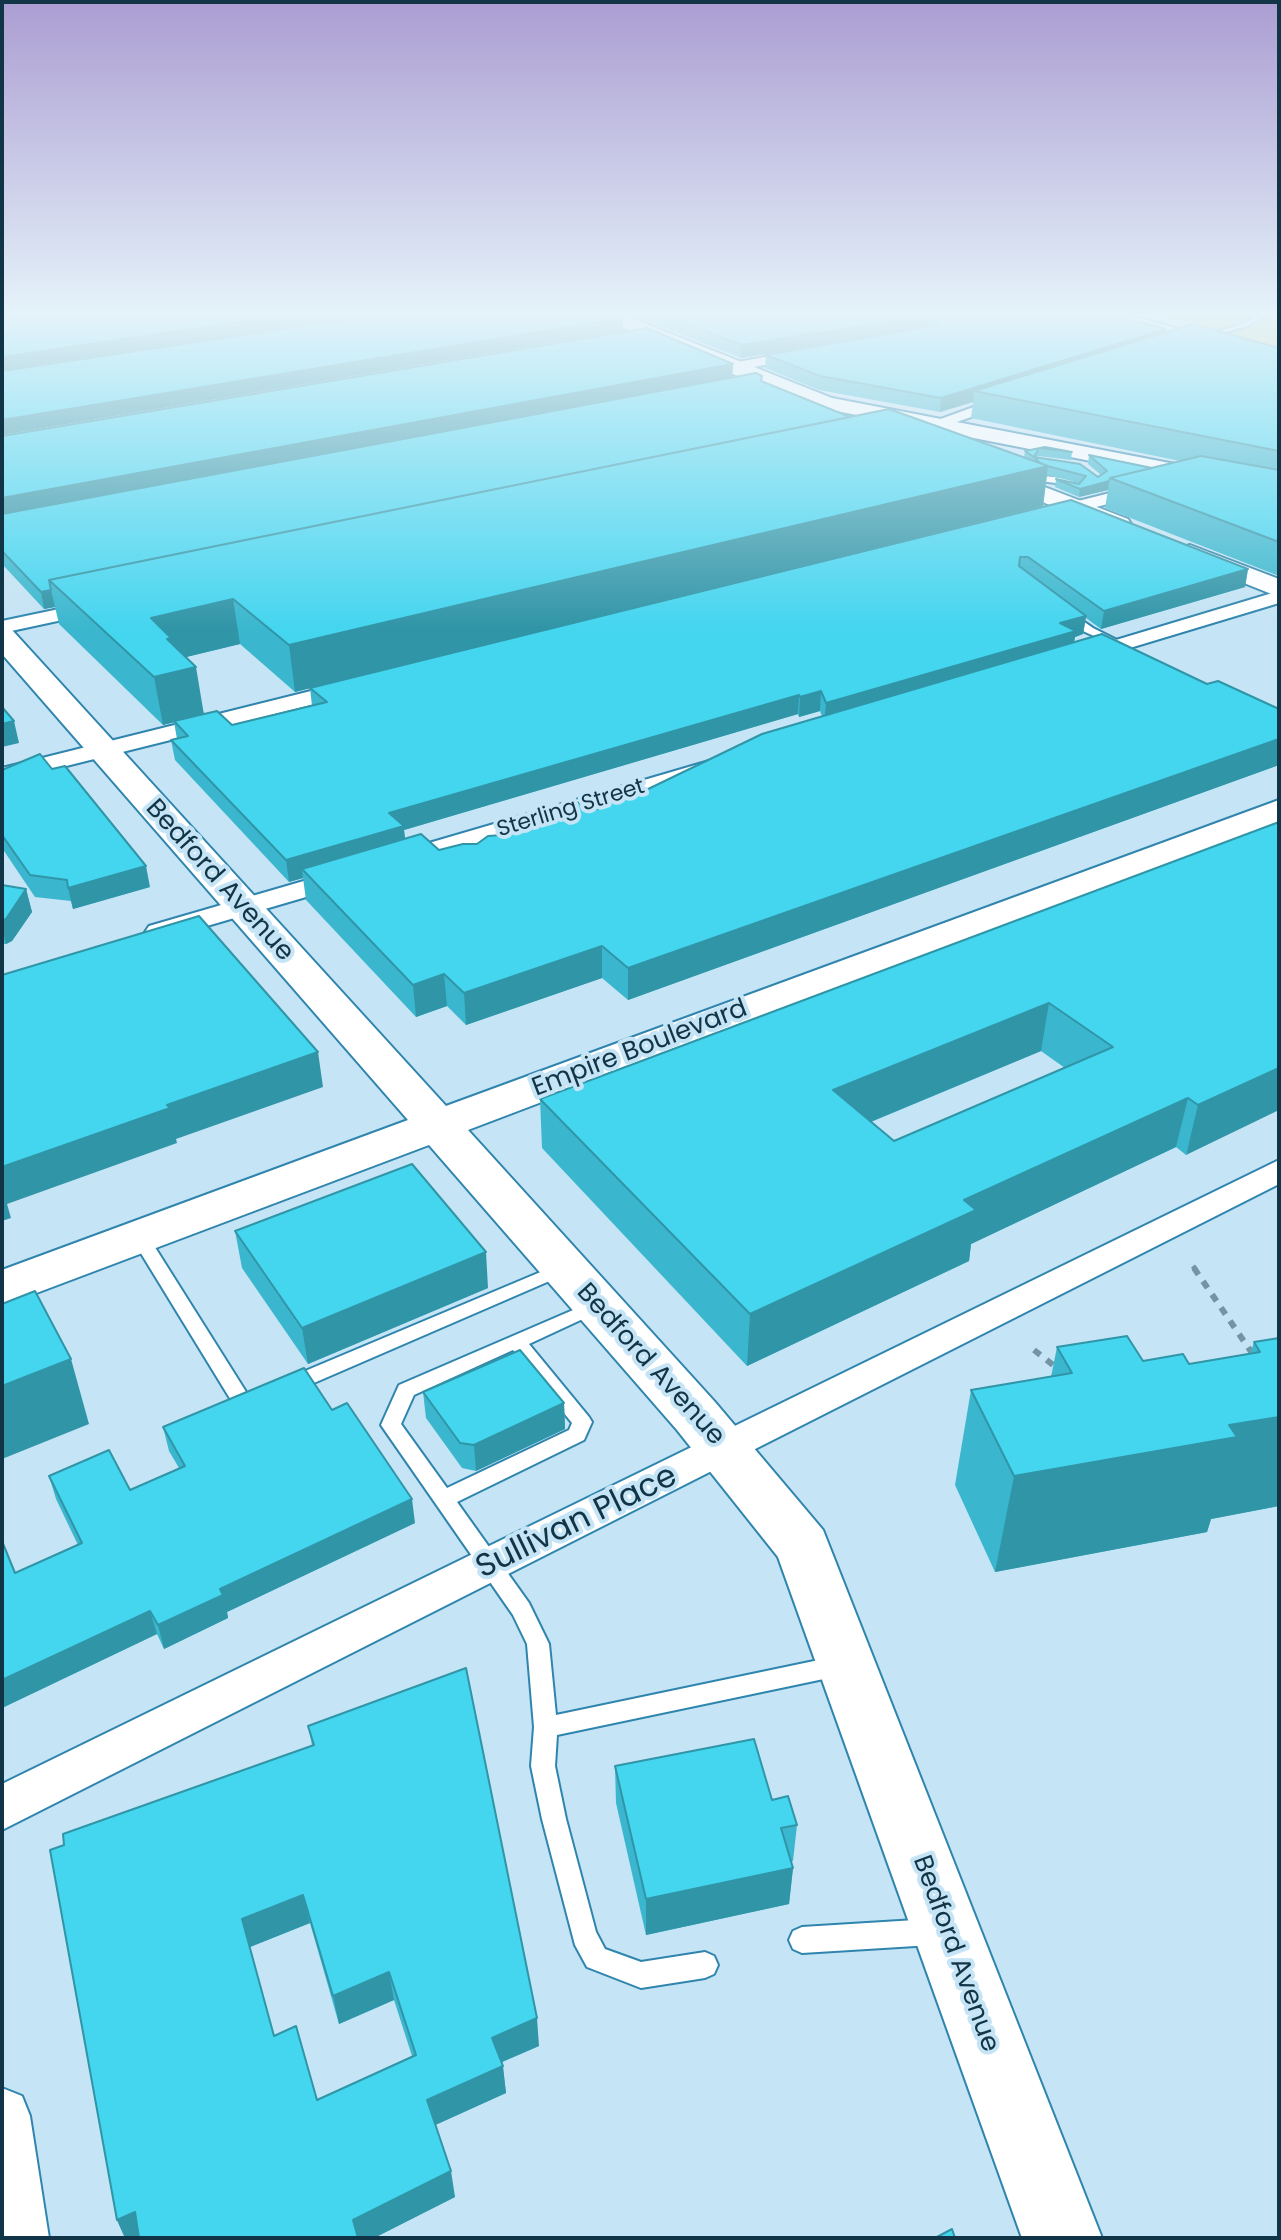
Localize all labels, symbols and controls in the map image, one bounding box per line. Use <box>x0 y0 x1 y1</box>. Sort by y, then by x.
street label: Sterling Street <box>494 774 648 844</box>
street label: Bedford Avenue <box>138 794 300 968</box>
street label: Empire Boulevard <box>528 994 752 1104</box>
street label: Bedford Avenue <box>569 1278 731 1452</box>
street label: Sullivan Place <box>470 1458 684 1588</box>
street label: Bedford Avenue <box>905 1852 1005 2056</box>

